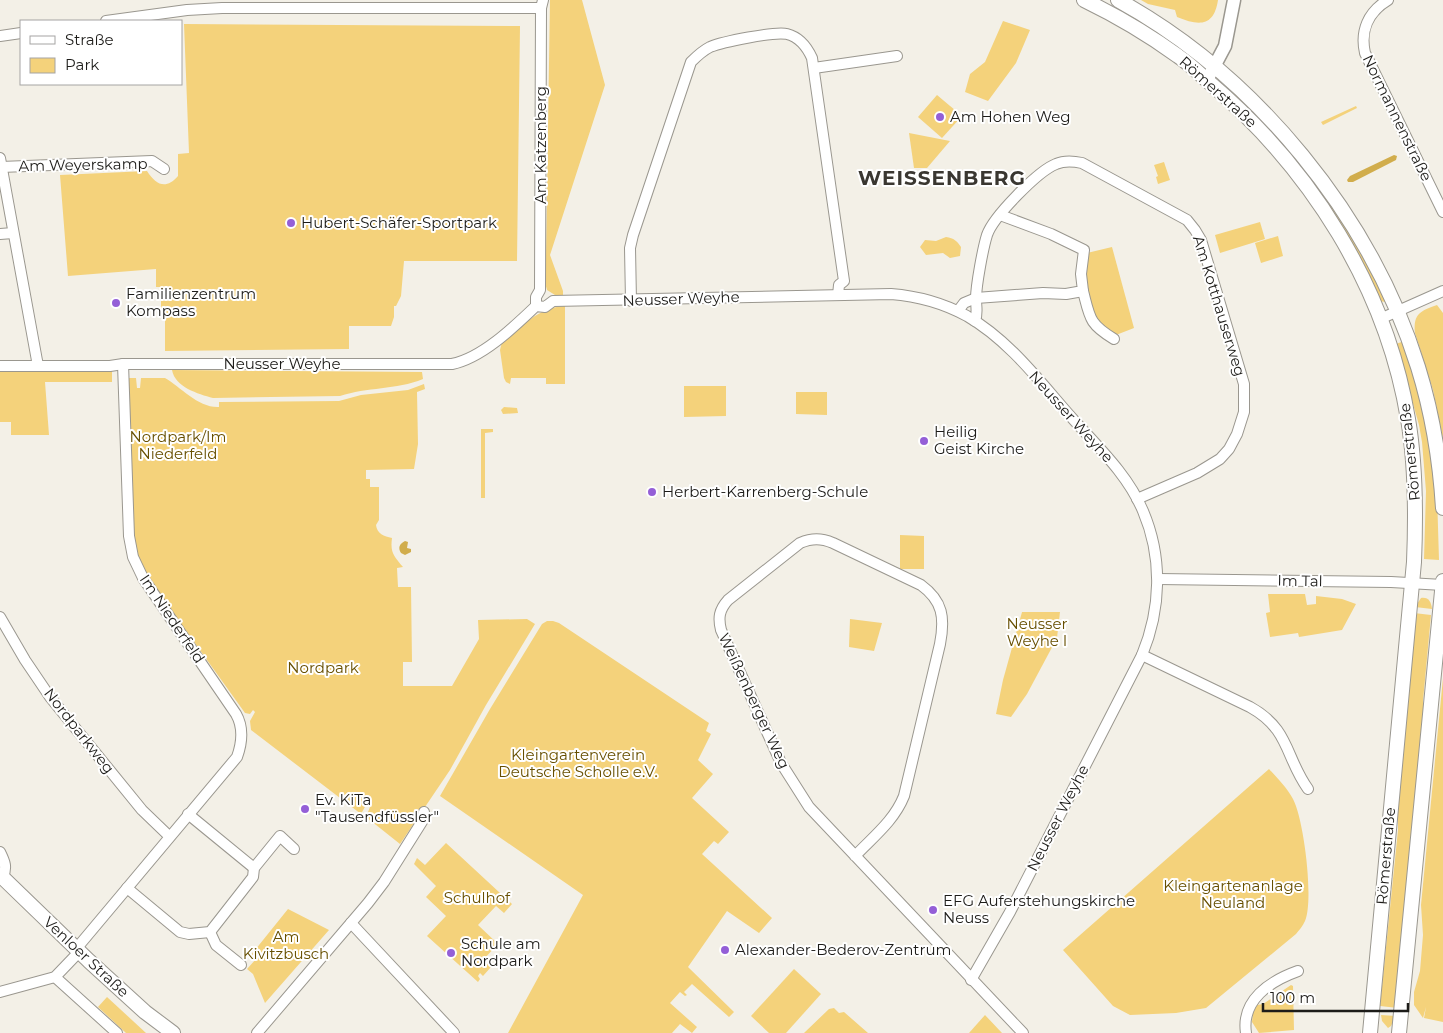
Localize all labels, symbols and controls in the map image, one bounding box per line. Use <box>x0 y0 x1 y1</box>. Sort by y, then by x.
legend <box>20 20 182 85</box>
text: Straße <box>65 30 114 49</box>
street label: Normannenstraße <box>1359 51 1436 184</box>
street label: Römerstraße <box>1176 52 1261 131</box>
text: Park <box>65 55 99 74</box>
street label: Am Katzenberg <box>531 86 550 204</box>
place label: Am Hohen Weg <box>950 107 1071 126</box>
marker: Am Hohen Weg <box>934 111 946 123</box>
street label: Am Weyerskamp <box>18 154 148 175</box>
district label: WEISSENBERG <box>858 166 1026 190</box>
place label: Hubert-Schäfer-Sportpark <box>301 213 497 232</box>
marker: Hubert-Schäfer-Sportpark <box>285 217 297 229</box>
street label: Am Kotthauserweg <box>1189 233 1250 379</box>
place label: Familienzentrum Kompass <box>126 284 256 320</box>
street label: Neusser Weyhe <box>622 287 740 310</box>
marker: Familienzentrum Kompass <box>110 297 122 309</box>
street label: Neusser Weyhe <box>223 354 341 373</box>
street label: Neusser Weyhe <box>1025 367 1118 467</box>
street label: Römerstraße <box>1395 402 1424 502</box>
place label: Heilig Geist Kirche <box>934 422 1024 458</box>
park label: Nordpark/Im Niederfeld <box>130 427 226 463</box>
marker: Heilig Geist Kirche <box>918 435 930 447</box>
place label: Herbert-Karrenberg-Schule <box>662 482 868 501</box>
marker: Herbert-Karrenberg-Schule <box>646 486 658 498</box>
street label: Im Niederfeld <box>136 571 209 667</box>
street label: Im Tal <box>1277 571 1323 590</box>
park label: Neusser Weyhe I <box>1006 614 1068 650</box>
street label: Weißenberger Weg <box>715 630 794 772</box>
park label: Nordpark <box>287 658 359 677</box>
street label: Nordparkweg <box>40 684 119 777</box>
park label: Kleingartenverein Deutsche Scholle e.V. <box>498 745 658 781</box>
street label: Neusser Weyhe <box>1023 761 1093 874</box>
place label: Ev. KiTa "Tausendfüssler" <box>315 790 439 826</box>
marker: Ev. KiTa "Tausendfüssler" <box>299 803 311 815</box>
street label: Römerstraße <box>1372 806 1399 906</box>
park label: Kleingartenanlage Neuland <box>1163 876 1303 912</box>
park label: Schulhof <box>444 888 511 907</box>
place label: EFG Auferstehungskirche Neuss <box>943 891 1135 927</box>
marker: EFG Auferstehungskirche Neuss <box>927 904 939 916</box>
street label: Venloer Straße <box>40 912 133 1001</box>
park label: Am Kivitzbusch <box>243 927 329 963</box>
place label: Schule am Nordpark <box>461 934 541 970</box>
place label: Alexander-Bederov-Zentrum <box>735 940 951 959</box>
marker: Alexander-Bederov-Zentrum <box>719 944 731 956</box>
marker: Schule am Nordpark <box>445 947 457 959</box>
scale bar <box>1263 980 1408 1012</box>
text: 100 m <box>1270 988 1315 1007</box>

